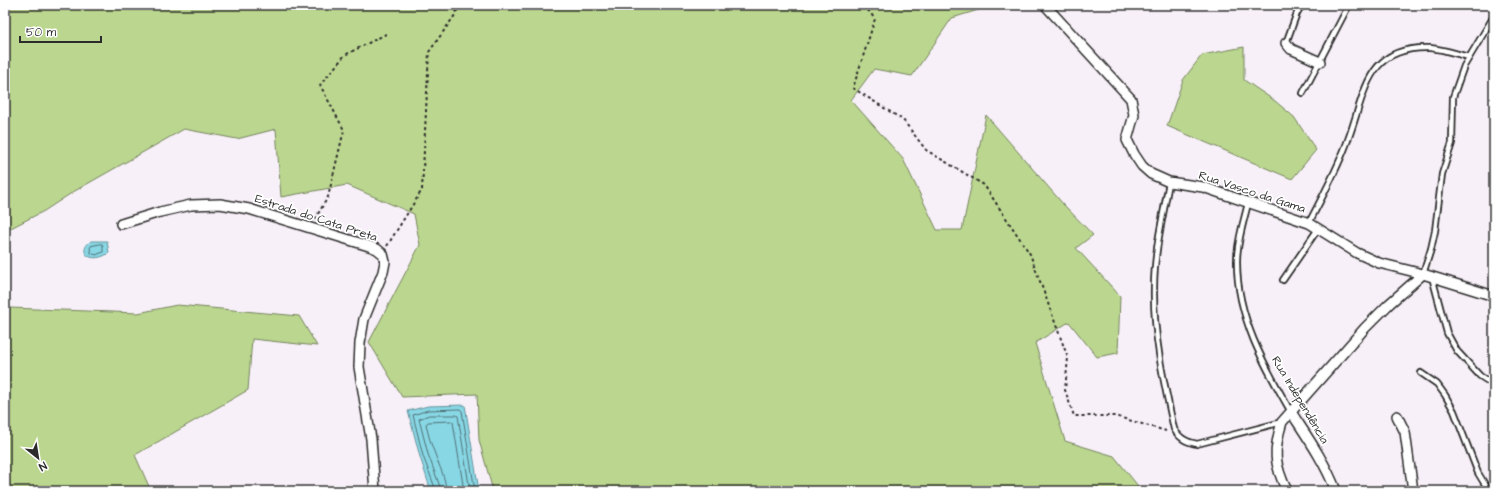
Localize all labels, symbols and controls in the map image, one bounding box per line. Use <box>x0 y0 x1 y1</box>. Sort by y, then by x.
scale bar <box>20 18 101 44</box>
text: 50 m <box>26 24 57 41</box>
street label: Rua Vasco da Gama <box>1196 167 1308 217</box>
street label: Estrada do Cata Preta <box>253 190 379 246</box>
street label: Rua Independência <box>1267 353 1333 447</box>
north arrow <box>18 438 58 478</box>
text: N <box>36 458 49 474</box>

